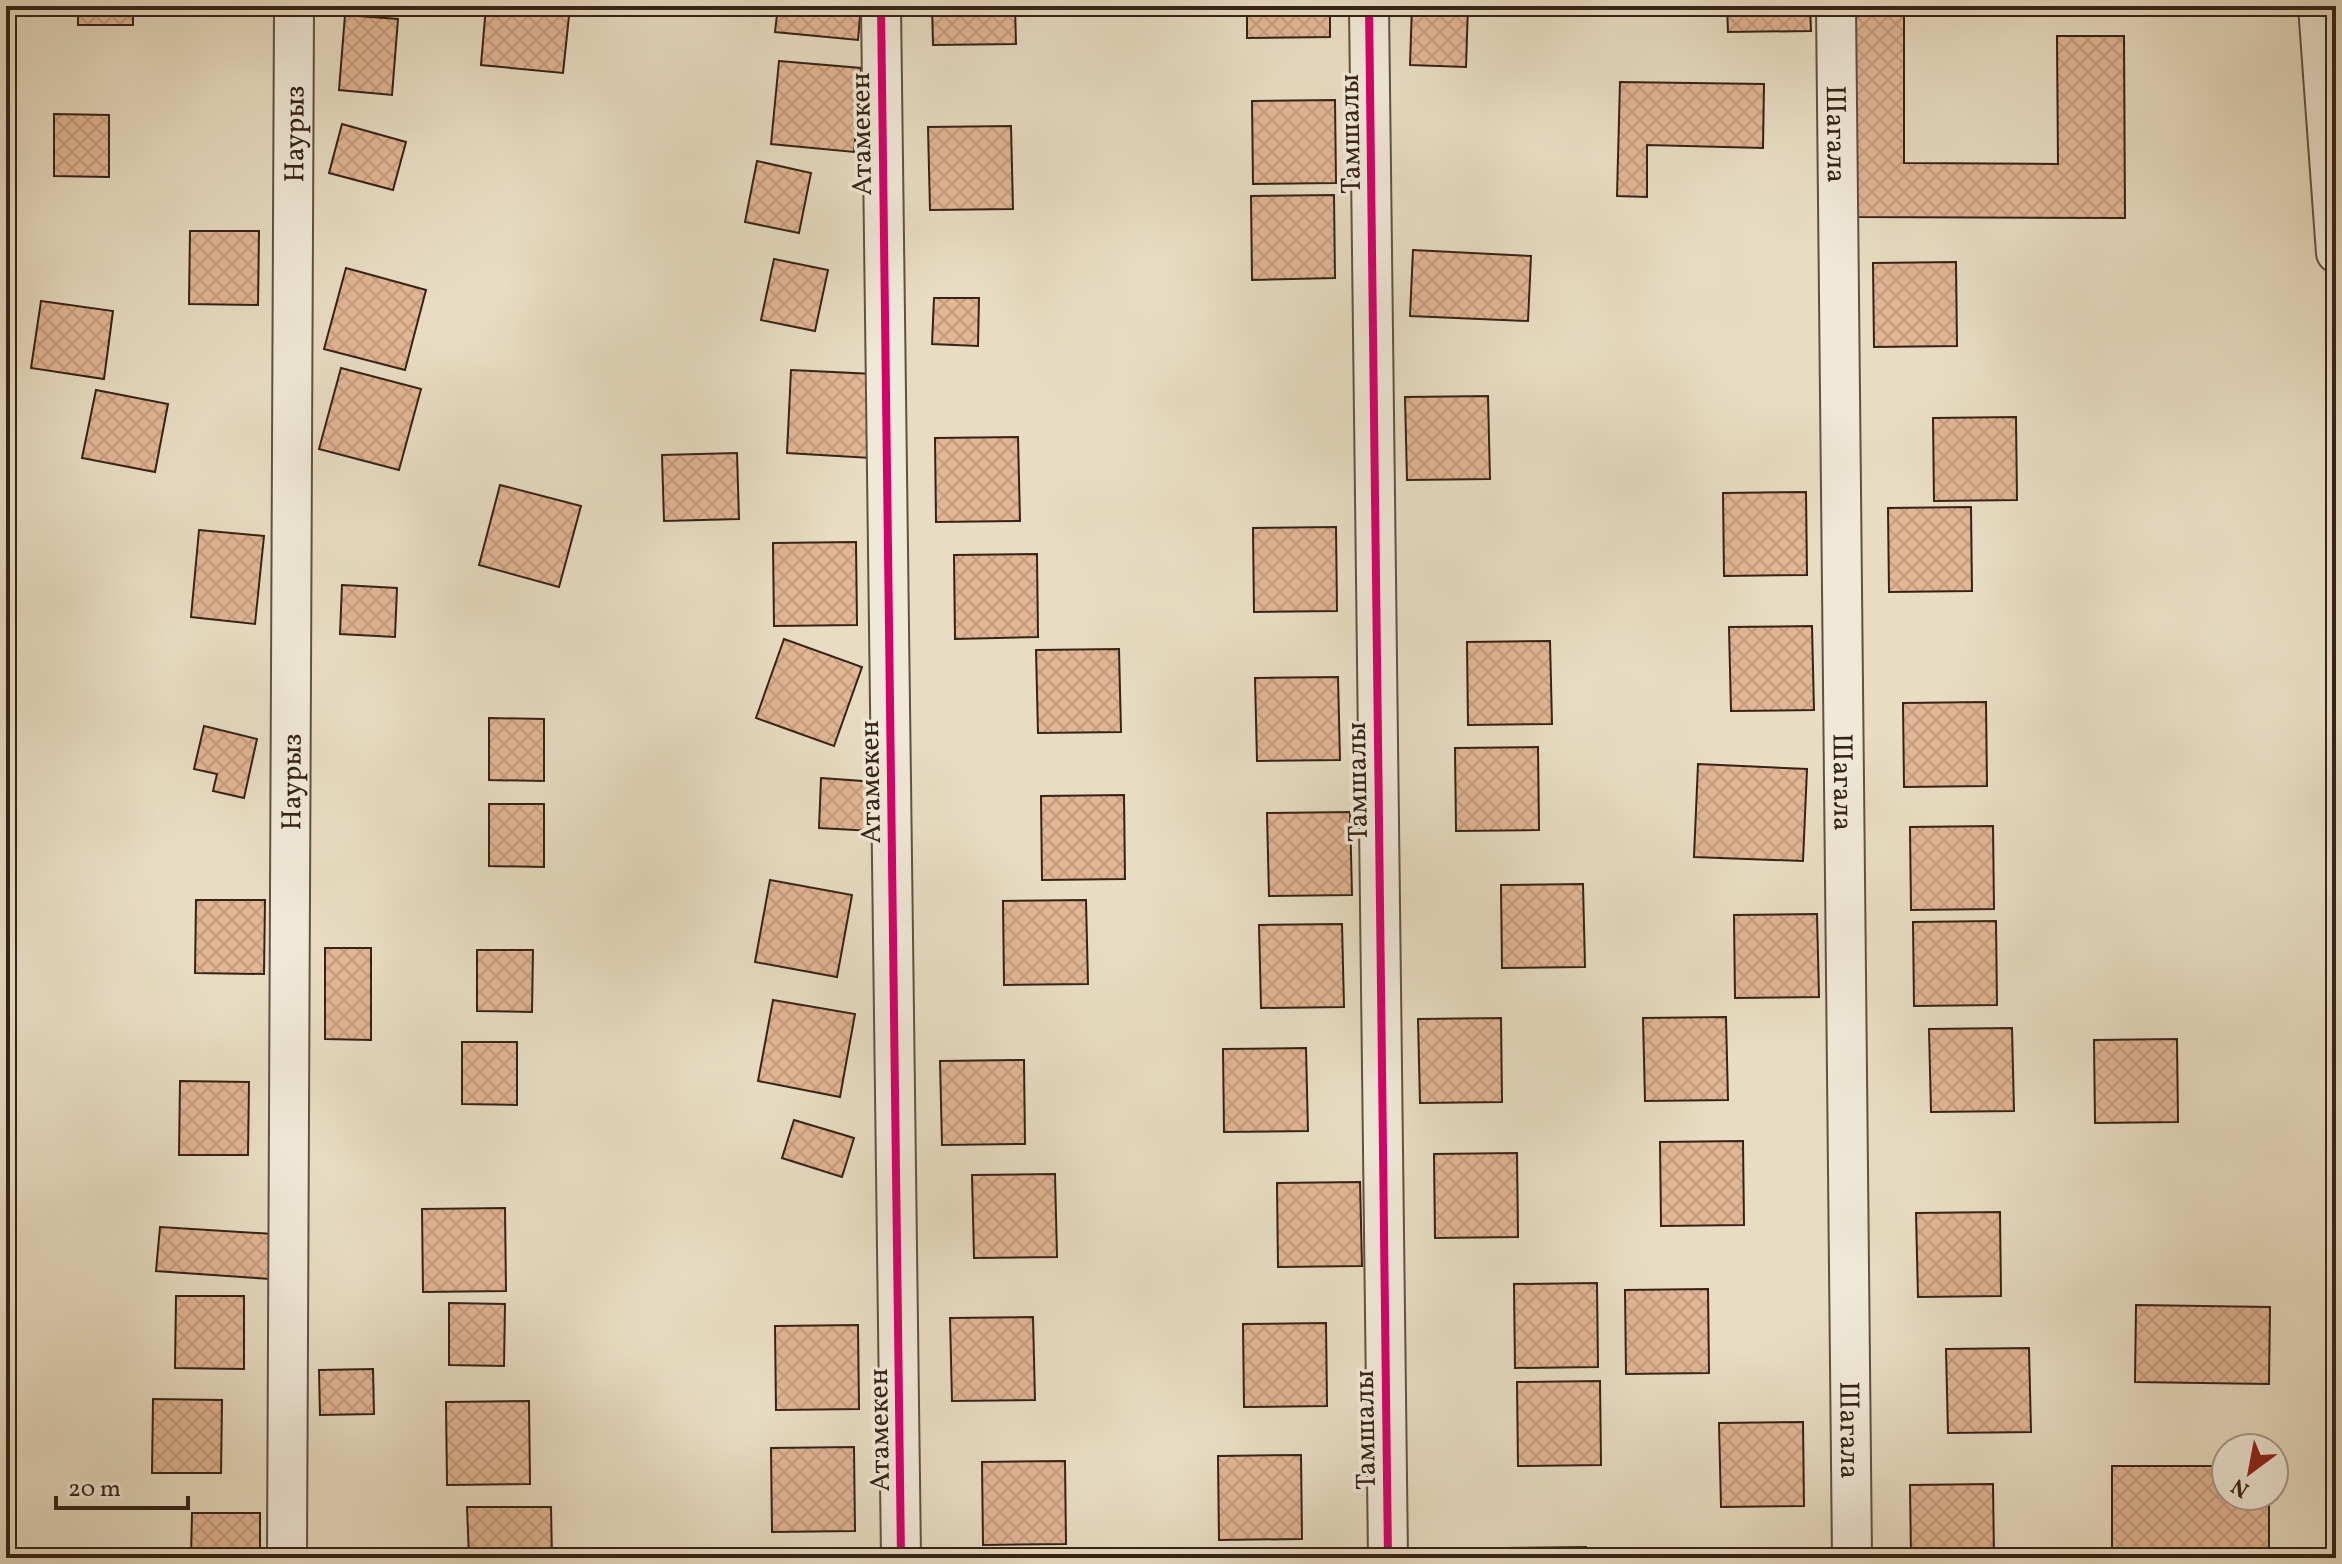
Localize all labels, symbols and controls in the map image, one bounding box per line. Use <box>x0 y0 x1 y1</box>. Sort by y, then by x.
street label: Атамекен <box>842 72 883 196</box>
street label: Тамшалы <box>1331 74 1372 194</box>
street label: Шагала <box>1815 85 1855 183</box>
street label: Наурыз <box>276 86 316 182</box>
street label: Атамекен <box>851 720 892 844</box>
street label: Тамшалы <box>1338 722 1379 842</box>
street label: Шагала <box>1821 733 1862 831</box>
street label: Наурыз <box>273 734 313 830</box>
street label: Атамекен <box>860 1368 901 1492</box>
street label: Тамшалы <box>1346 1370 1387 1490</box>
street label: Шагала <box>1828 1381 1868 1479</box>
north arrow <box>2210 1432 2290 1512</box>
scale bar <box>56 1460 188 1510</box>
text: N <box>2226 1469 2256 1504</box>
text: 20 m <box>68 1473 121 1507</box>

